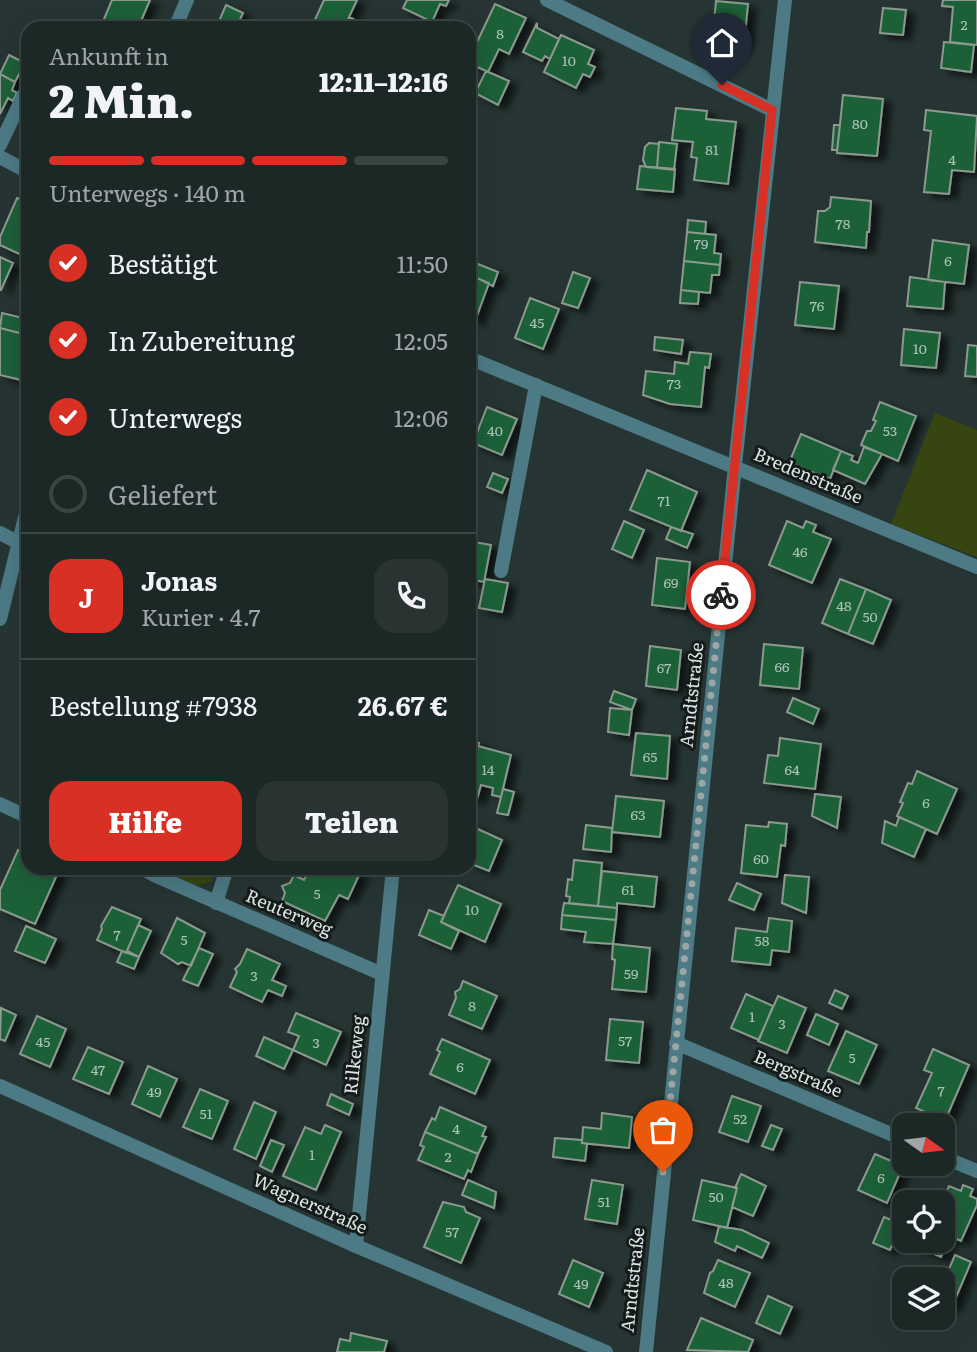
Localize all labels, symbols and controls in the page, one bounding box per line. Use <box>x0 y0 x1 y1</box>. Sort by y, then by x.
pin <box>692 13 752 85</box>
house number: 2 <box>960 14 968 34</box>
house number: 8 <box>496 23 504 43</box>
icon: home <box>703 24 741 62</box>
text: Ankunft in <box>49 38 169 72</box>
house number: 10 <box>562 50 576 70</box>
text: 12:11–12:16 <box>319 61 448 100</box>
text: 2 Min. <box>49 64 194 132</box>
house number: 80 <box>852 113 868 133</box>
house number: 81 <box>705 139 719 159</box>
house number: 4 <box>948 149 956 169</box>
text: Unterwegs · 140 m <box>49 175 246 209</box>
house number: 78 <box>836 213 851 233</box>
house number: 79 <box>694 233 708 253</box>
text: Bestätigt <box>108 243 217 282</box>
icon: check <box>49 244 87 282</box>
text: 11:50 <box>397 246 448 280</box>
house number: 6 <box>944 250 952 270</box>
house number: 76 <box>810 295 825 315</box>
house number: 45 <box>530 312 544 332</box>
text: In Zubereitung <box>108 320 295 359</box>
icon: check <box>49 321 87 359</box>
text: 12:05 <box>394 323 448 357</box>
house number: 10 <box>913 338 927 358</box>
house number: 73 <box>667 373 681 393</box>
text: Unterwegs <box>108 397 242 436</box>
icon: check <box>49 398 87 436</box>
text: 12:06 <box>394 400 448 434</box>
house number: 40 <box>487 420 503 440</box>
house number: 53 <box>883 420 897 440</box>
street label: Bredenstraße <box>750 440 867 510</box>
text: Geliefert <box>108 474 217 513</box>
house number: 71 <box>658 490 671 510</box>
house number: 46 <box>792 541 808 561</box>
button: phone <box>374 559 448 633</box>
text: Jonas <box>141 560 217 599</box>
courier <box>686 560 756 630</box>
house number: 69 <box>664 572 678 592</box>
icon: bike <box>702 576 740 614</box>
text: J <box>79 577 93 616</box>
house number: 48 <box>836 595 852 615</box>
text: Kurier · 4.7 <box>141 599 261 633</box>
house number: 50 <box>862 606 878 626</box>
street label: Arndtstraße <box>672 641 709 749</box>
house number: 66 <box>774 656 790 676</box>
house number: 67 <box>657 657 671 677</box>
text: Bestellung #7938 <box>49 685 257 724</box>
text: 26.67 € <box>358 685 448 724</box>
house number: 65 <box>643 746 657 766</box>
house number: 14 <box>482 759 495 779</box>
house number: 64 <box>784 759 800 779</box>
button: Hilfe <box>49 781 242 861</box>
button: Teilen <box>256 781 448 861</box>
house number: 6 <box>922 792 930 812</box>
house number: 63 <box>630 804 646 824</box>
house number: 60 <box>753 848 769 868</box>
house number: 61 <box>621 879 635 899</box>
street label: Reuterweg <box>242 881 338 942</box>
house number: 5 <box>313 883 321 903</box>
house number: 10 <box>465 899 479 919</box>
house number: 7 <box>113 924 121 944</box>
house number: 5 <box>180 929 188 949</box>
house number: 58 <box>755 930 770 950</box>
house number: 59 <box>624 963 638 983</box>
house number: 3 <box>250 965 258 985</box>
house number: 8 <box>468 995 476 1015</box>
house number: 1 <box>749 1006 755 1026</box>
street label: Rilkeweg <box>336 1013 371 1096</box>
house number: 3 <box>778 1013 786 1033</box>
house number: 57 <box>618 1030 632 1050</box>
house number: 45 <box>36 1031 50 1051</box>
house number: 3 <box>312 1032 320 1052</box>
street label: Bergstraße <box>750 1042 847 1103</box>
house number: 5 <box>848 1047 856 1067</box>
house number: 6 <box>456 1056 464 1076</box>
house number: 47 <box>91 1059 105 1079</box>
house number: 7 <box>937 1080 945 1100</box>
house number: 49 <box>146 1081 162 1101</box>
pin <box>633 1100 693 1172</box>
house number: 51 <box>200 1103 213 1123</box>
house number: 52 <box>733 1108 747 1128</box>
icon: bag <box>644 1111 682 1149</box>
north arrow <box>892 1113 956 1176</box>
map controls <box>892 1113 955 1330</box>
house number: 4 <box>452 1118 460 1138</box>
house number: 1 <box>309 1144 315 1164</box>
house number: 2 <box>444 1146 452 1166</box>
street label: Wagnerstraße <box>249 1165 372 1240</box>
house number: 6 <box>877 1167 885 1187</box>
house number: 50 <box>708 1186 724 1206</box>
button: locate <box>892 1190 955 1253</box>
house number: 51 <box>598 1191 611 1211</box>
house number: 57 <box>445 1221 459 1241</box>
street label: Arndtstraße <box>613 1226 650 1334</box>
button: layers <box>892 1267 955 1330</box>
house number: 48 <box>718 1272 734 1292</box>
house number: 49 <box>573 1273 589 1293</box>

